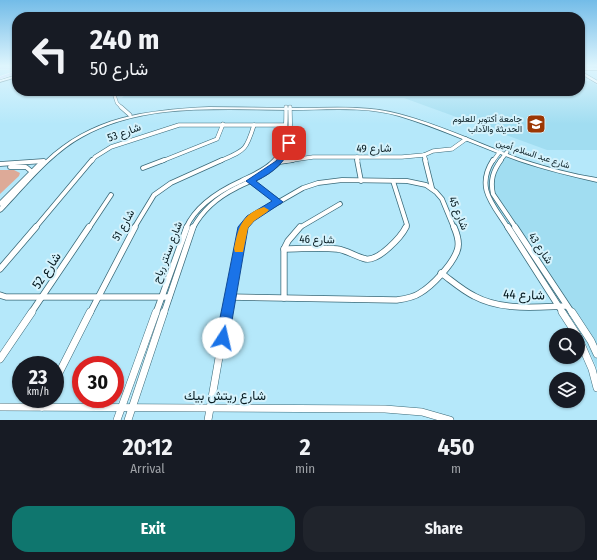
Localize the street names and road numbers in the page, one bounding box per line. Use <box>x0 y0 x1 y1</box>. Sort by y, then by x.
street label: شارع 53 <box>106 120 143 145</box>
street label: شارع عبد السلام أمين <box>495 137 571 172</box>
street label: شارع 49 <box>356 142 392 156</box>
street label: شارع 45 <box>445 195 471 233</box>
street label: شارع 51 <box>110 207 138 244</box>
street label: شارع سنتر رباح <box>150 219 186 285</box>
street label: شارع 43 <box>525 230 556 267</box>
street label: شارع 46 <box>299 233 335 247</box>
street label: شارع 52 <box>29 249 66 292</box>
street label: شارع 44 <box>503 286 545 305</box>
street label: شارع ريتش بيك <box>184 388 266 405</box>

